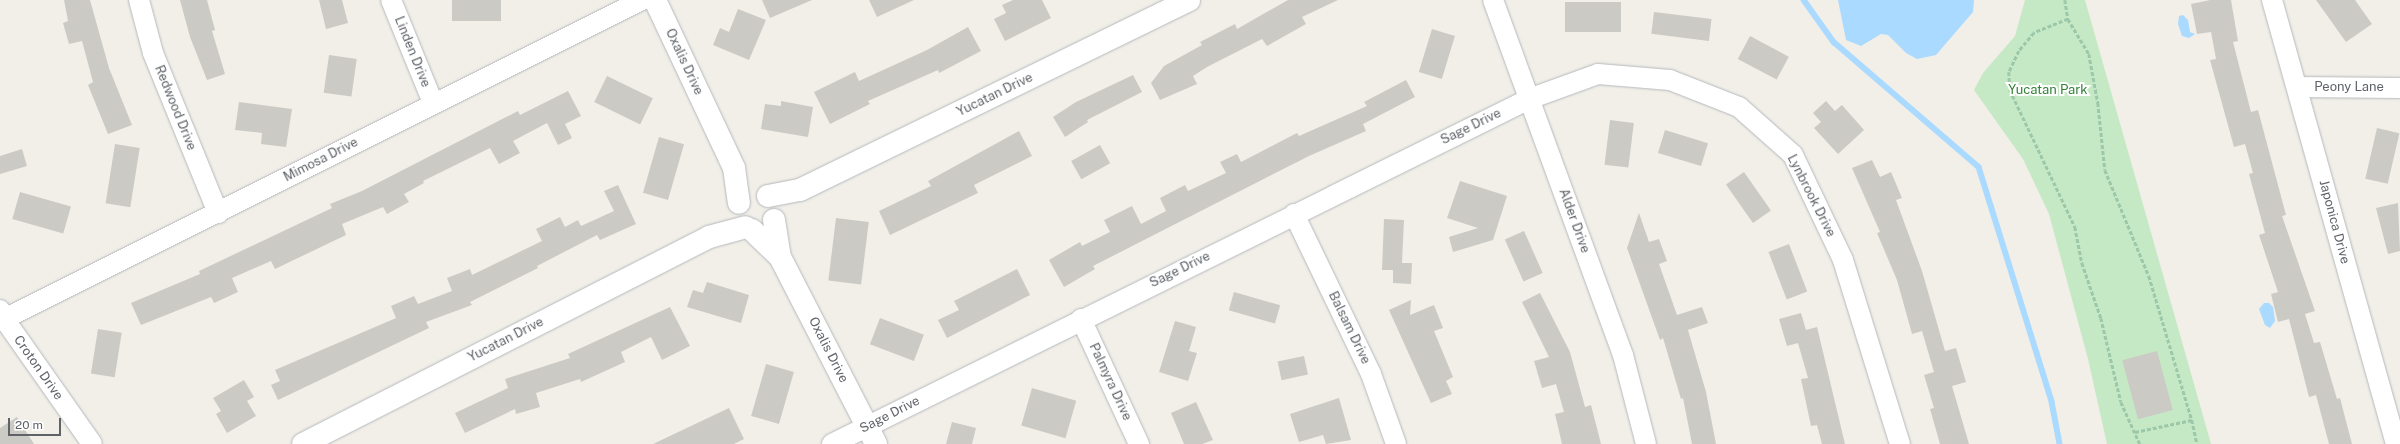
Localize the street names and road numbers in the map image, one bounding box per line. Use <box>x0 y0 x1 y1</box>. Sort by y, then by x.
street label: Linden Drive <box>391 14 433 90</box>
street label: Oxalis Drive <box>662 26 706 98</box>
street label: Redwood Drive <box>151 63 199 153</box>
street label: Yucatan Drive <box>954 70 1036 120</box>
street label: Peony Lane <box>2314 79 2384 95</box>
street label: Sage Drive <box>1438 106 1504 148</box>
street label: Mimosa Drive <box>281 135 361 185</box>
street label: Lynbrook Drive <box>1784 152 1838 240</box>
street label: Japonica Drive <box>2315 178 2353 266</box>
street label: Alder Drive <box>1555 187 1593 255</box>
street label: Sage Drive <box>1147 249 1213 291</box>
street label: Balsam Drive <box>1325 289 1373 367</box>
street label: Yucatan Drive <box>466 314 546 366</box>
street label: Oxalis Drive <box>805 315 851 385</box>
street label: Croton Drive <box>10 333 66 403</box>
street label: Palmyra Drive <box>1085 341 1135 423</box>
street label: Sage Drive <box>857 393 923 437</box>

